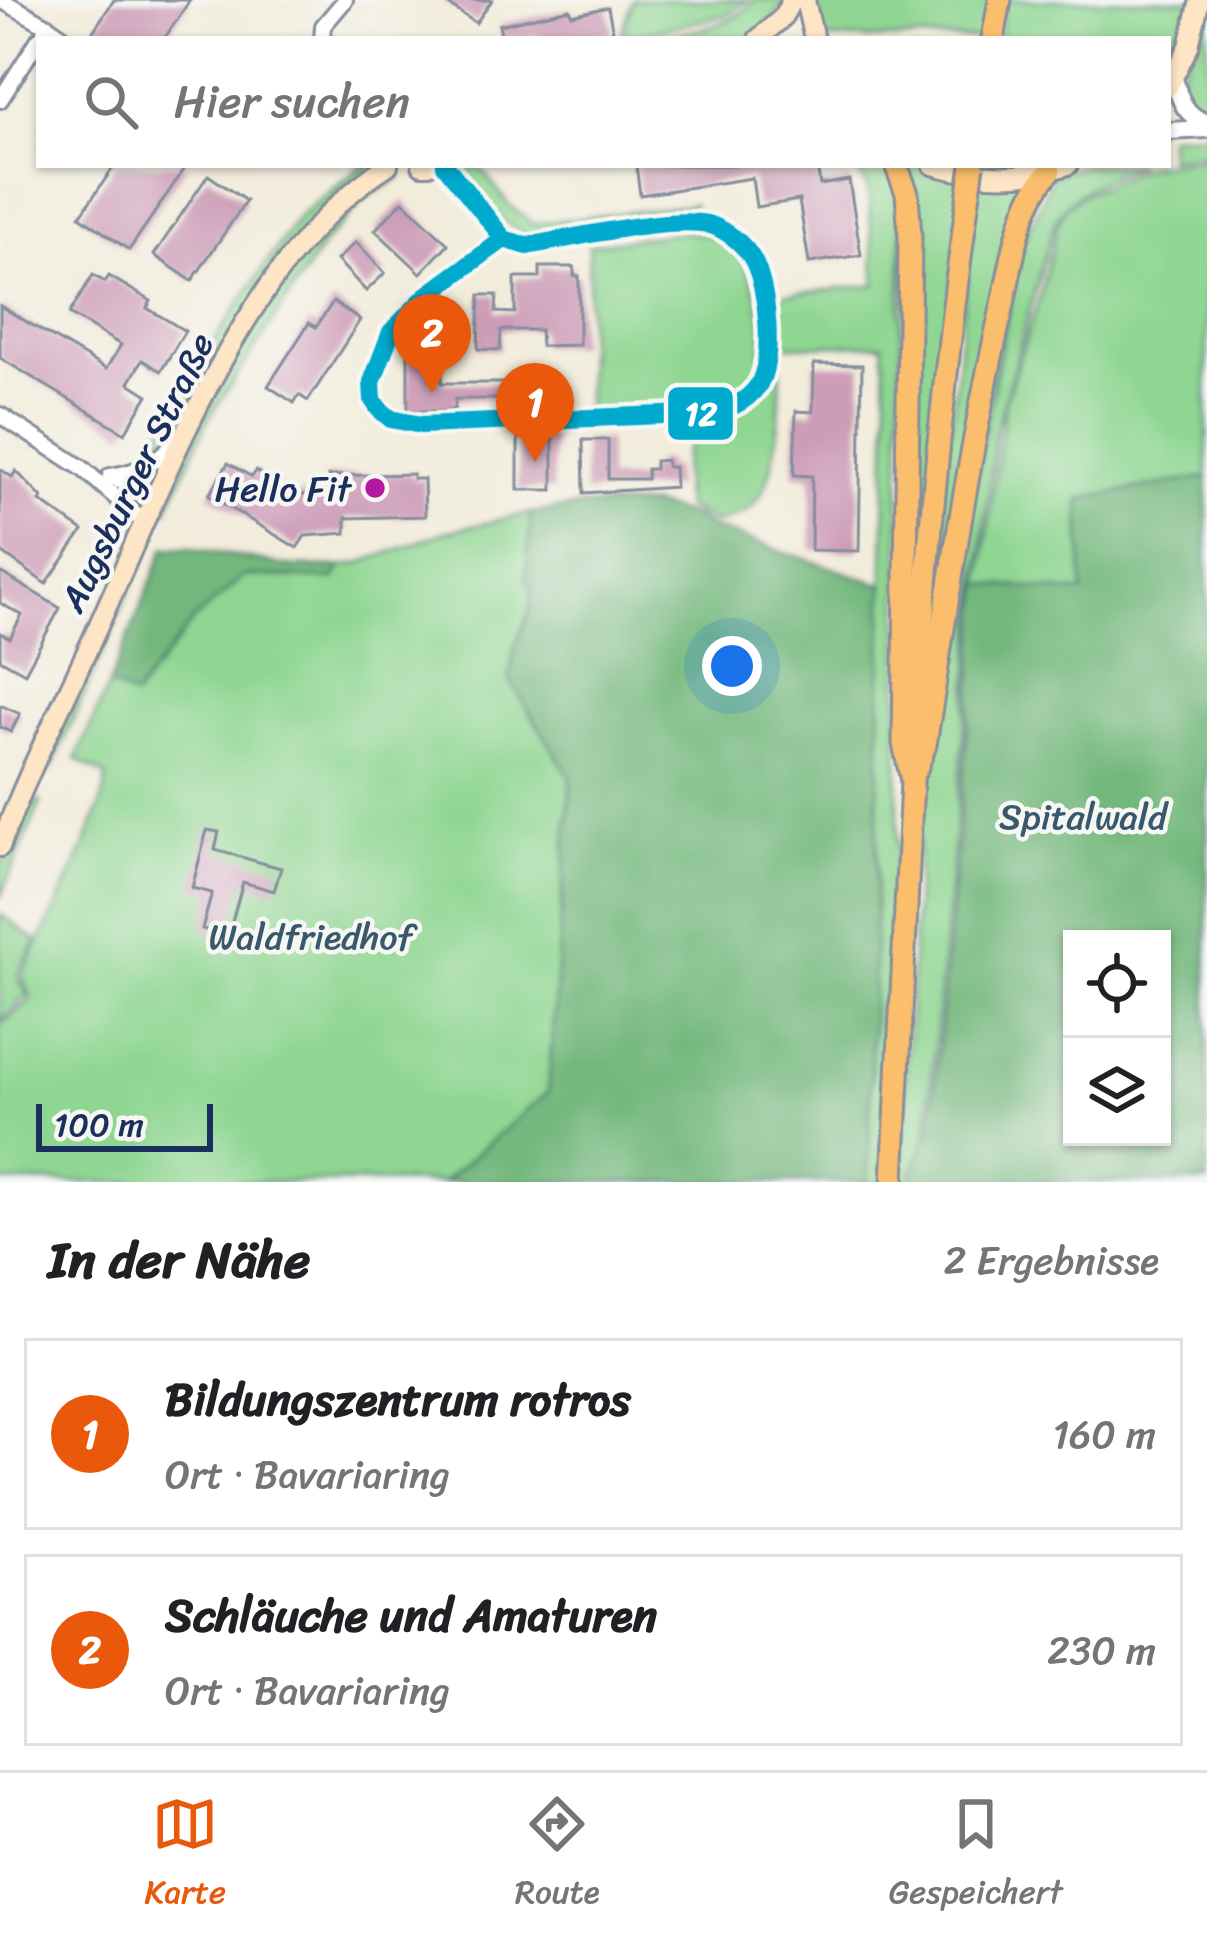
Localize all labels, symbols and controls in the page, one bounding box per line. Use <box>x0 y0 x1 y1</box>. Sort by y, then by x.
search box <box>36 36 1171 168</box>
text: Hier suchen <box>174 62 410 142</box>
icon: search <box>78 69 144 135</box>
pin: 2 <box>393 294 471 393</box>
street label: Augsburger Straße <box>41 321 233 624</box>
pin: 1 <box>496 363 574 462</box>
line badge: 12 <box>666 385 735 442</box>
text: 12 <box>684 385 718 443</box>
place label: Hello Fit <box>215 457 352 521</box>
marker: Hello Fit <box>362 475 388 501</box>
your location <box>702 636 762 696</box>
park label: Spitalwald <box>999 785 1169 849</box>
park label: Waldfriedhof <box>209 905 418 969</box>
map controls <box>1063 930 1171 1146</box>
button: locate <box>1063 930 1171 1038</box>
button: layers <box>1063 1038 1171 1146</box>
text: 100 m <box>54 1096 144 1154</box>
scale bar <box>36 1098 213 1151</box>
text: In der Nähe <box>48 1215 310 1305</box>
text: 2 Ergebnisse <box>944 1226 1159 1295</box>
text: Bildungszentrum rotros <box>165 1360 631 1440</box>
text: 1 <box>82 1400 98 1469</box>
text: 160 m <box>1052 1400 1156 1469</box>
text: Ort · Bavariaring <box>165 1440 450 1509</box>
text: Schläuche und Amaturen <box>165 1576 657 1656</box>
text: 2 <box>79 1616 101 1685</box>
text: 230 m <box>1047 1616 1156 1685</box>
text: Ort · Bavariaring <box>165 1656 450 1725</box>
tab: Karte <box>144 1791 226 1921</box>
tab: Route <box>515 1791 600 1921</box>
tab: Gespeichert <box>889 1791 1062 1921</box>

